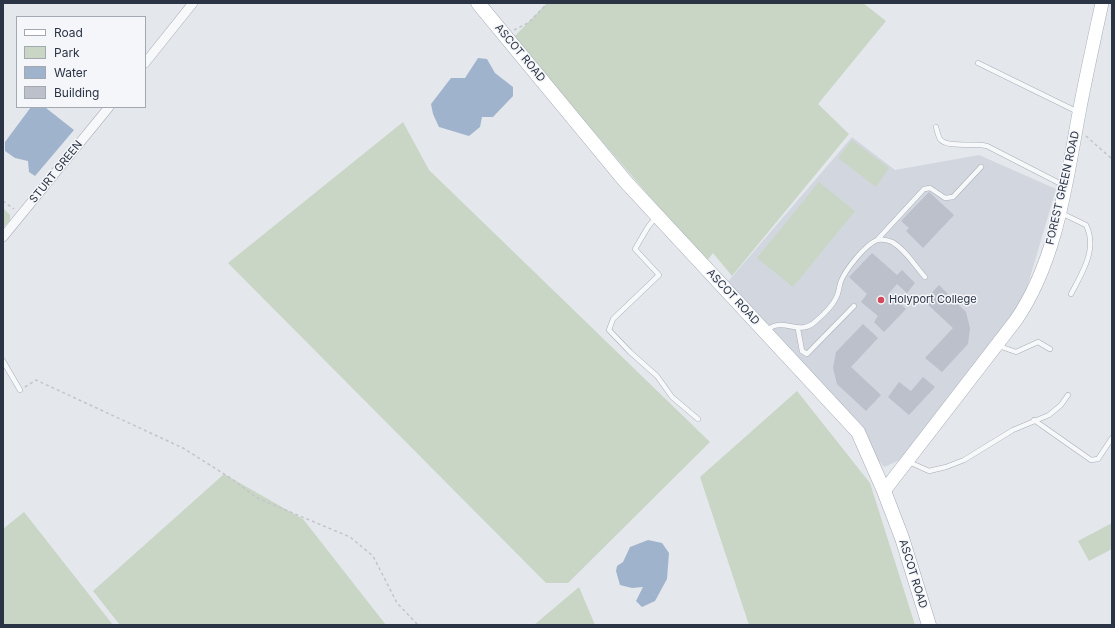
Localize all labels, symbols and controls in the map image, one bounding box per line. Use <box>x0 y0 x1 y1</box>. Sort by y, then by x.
legend <box>16 16 146 108</box>
street label: ASCOT ROAD <box>492 21 548 85</box>
text: Road <box>54 25 83 40</box>
text: Park <box>54 45 80 60</box>
text: Water <box>54 65 87 80</box>
text: Building <box>54 85 99 100</box>
street label: FOREST GREEN ROAD <box>1043 130 1083 246</box>
street label: STURT GREEN <box>27 138 85 206</box>
street label: ASCOT ROAD <box>704 266 762 328</box>
place label: Holyport College <box>889 293 977 307</box>
marker: Holyport College <box>876 295 886 305</box>
street label: ASCOT ROAD <box>896 538 930 610</box>

